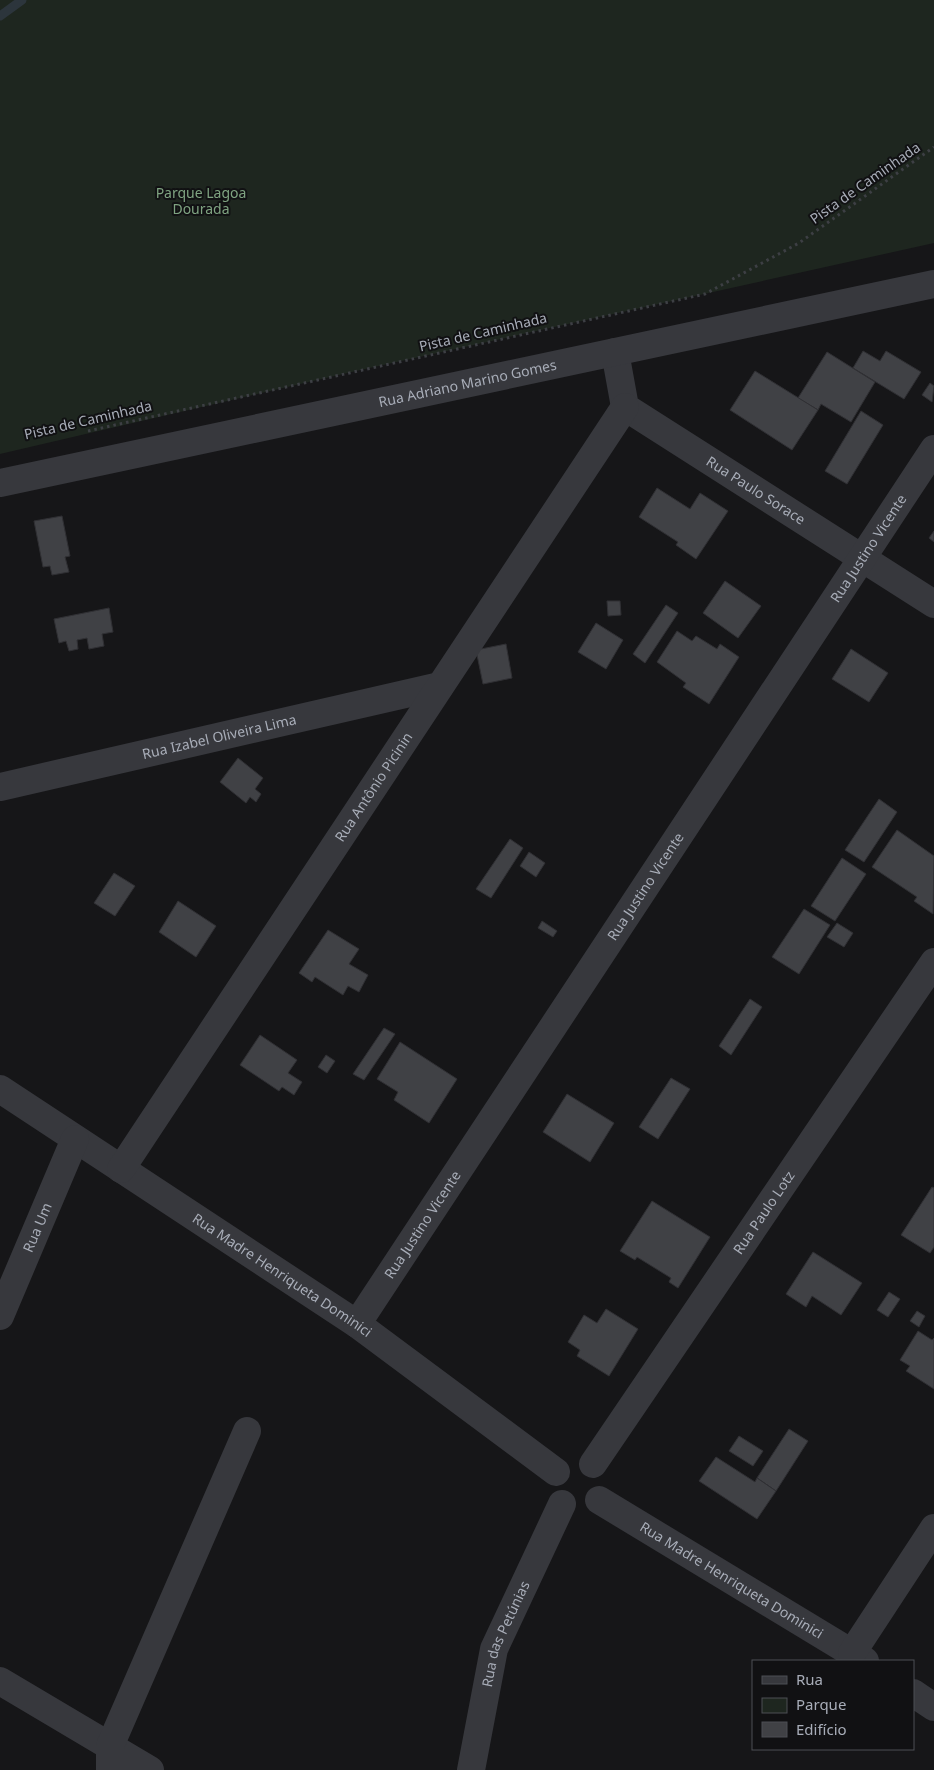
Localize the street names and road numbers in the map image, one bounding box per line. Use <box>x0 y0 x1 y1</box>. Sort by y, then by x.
street label: Pista de Caminhada <box>806 137 924 228</box>
street label: Pista de Caminhada <box>417 308 549 355</box>
street label: Rua Adriano Marino Gomes <box>377 355 559 411</box>
street label: Pista de Caminhada <box>22 396 154 443</box>
street label: Rua Paulo Sorace <box>703 451 809 529</box>
street label: Rua Justino Vicente <box>825 490 911 606</box>
street label: Rua Izabel Oliveira Lima <box>140 709 298 763</box>
street label: Rua Antônio Picinin <box>330 728 416 845</box>
street label: Rua Justino Vicente <box>602 828 688 944</box>
street label: Rua Paulo Lotz <box>728 1166 799 1258</box>
street label: Rua Justino Vicente <box>380 1167 465 1282</box>
street label: Rua Um <box>18 1200 56 1255</box>
street label: Rua Madre Henriqueta Dominici <box>189 1208 376 1341</box>
street label: Rua Madre Henriqueta Dominici <box>637 1517 827 1643</box>
street label: Rua das Petúnias <box>477 1577 534 1689</box>

